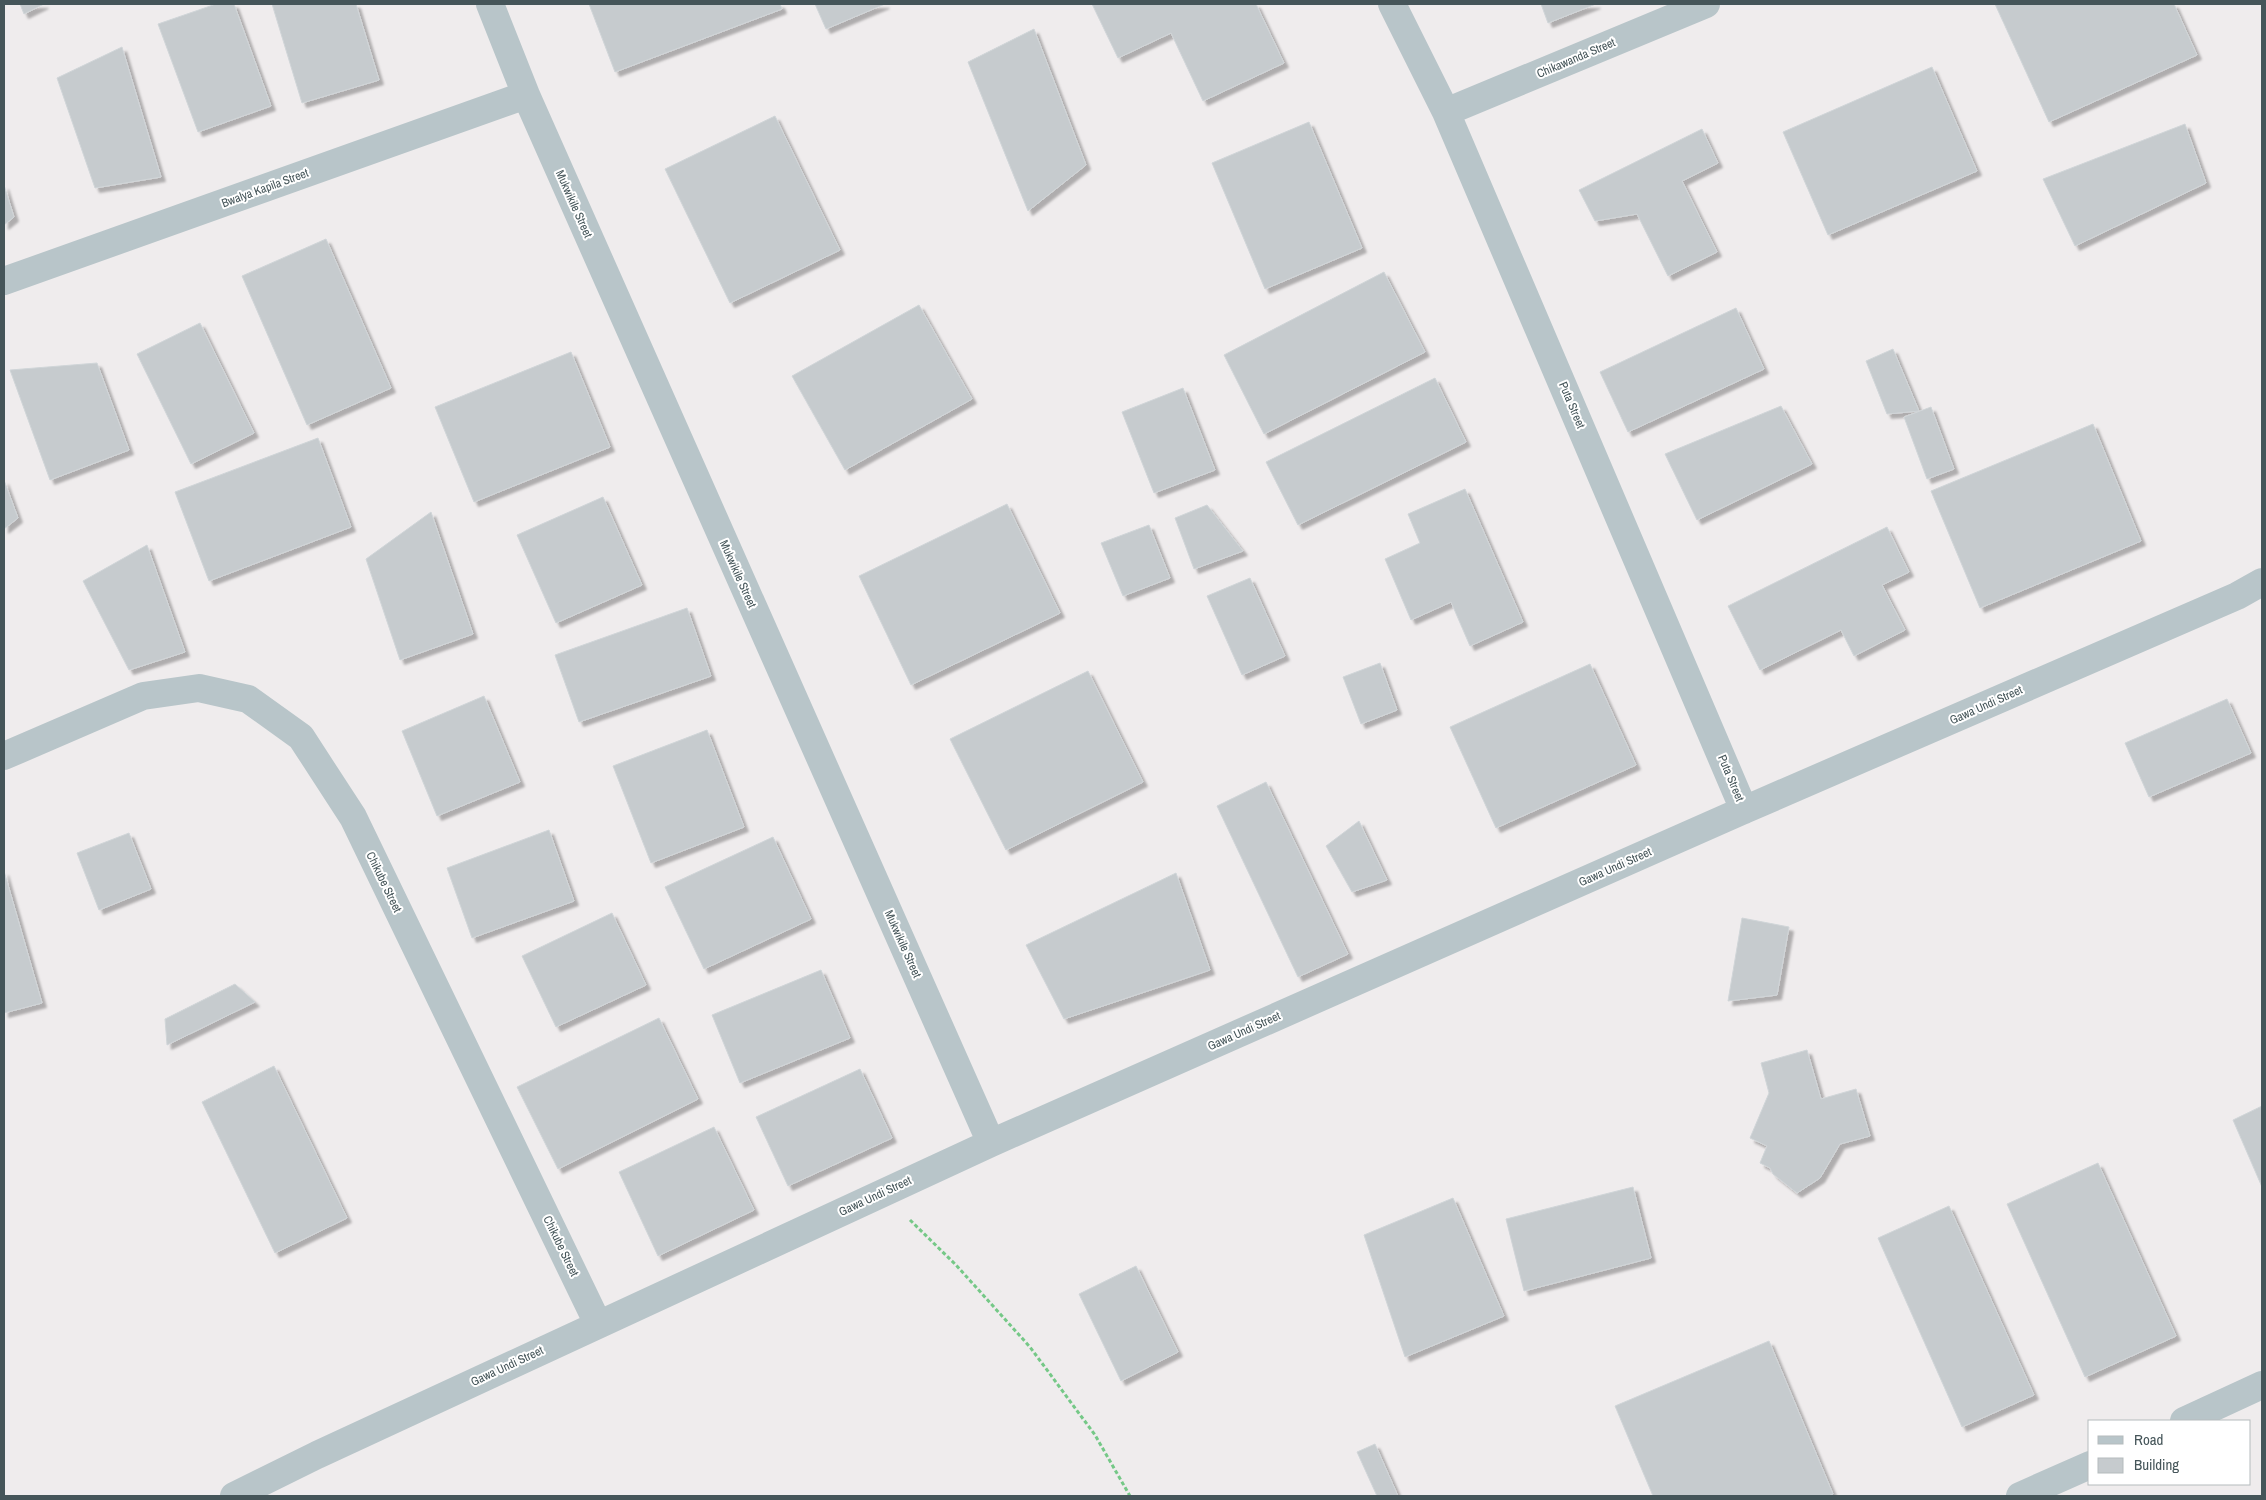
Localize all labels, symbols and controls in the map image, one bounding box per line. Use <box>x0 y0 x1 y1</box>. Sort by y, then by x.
street label: Chikawanda Street <box>1534 34 1618 82</box>
street label: Bwalya Kapila Street <box>219 165 311 211</box>
street label: Mukwikile Street <box>552 168 596 241</box>
street label: Puta Street <box>1555 379 1589 431</box>
street label: Mukwikile Street <box>716 538 760 611</box>
street label: Gawa Undi Street <box>1947 682 2025 728</box>
street label: Puta Street <box>1714 752 1748 804</box>
street label: Gawa Undi Street <box>1576 844 1654 890</box>
street label: Chikube Street <box>362 849 406 915</box>
street label: Mukwikile Street <box>881 908 925 981</box>
street label: Gawa Undi Street <box>1205 1008 1283 1054</box>
street label: Gawa Undi Street <box>836 1172 914 1220</box>
street label: Chikube Street <box>539 1213 583 1279</box>
street label: Gawa Undi Street <box>468 1342 546 1390</box>
legend <box>2088 1420 2251 1485</box>
text: Road <box>2134 1429 2163 1450</box>
text: Building <box>2134 1454 2179 1475</box>

